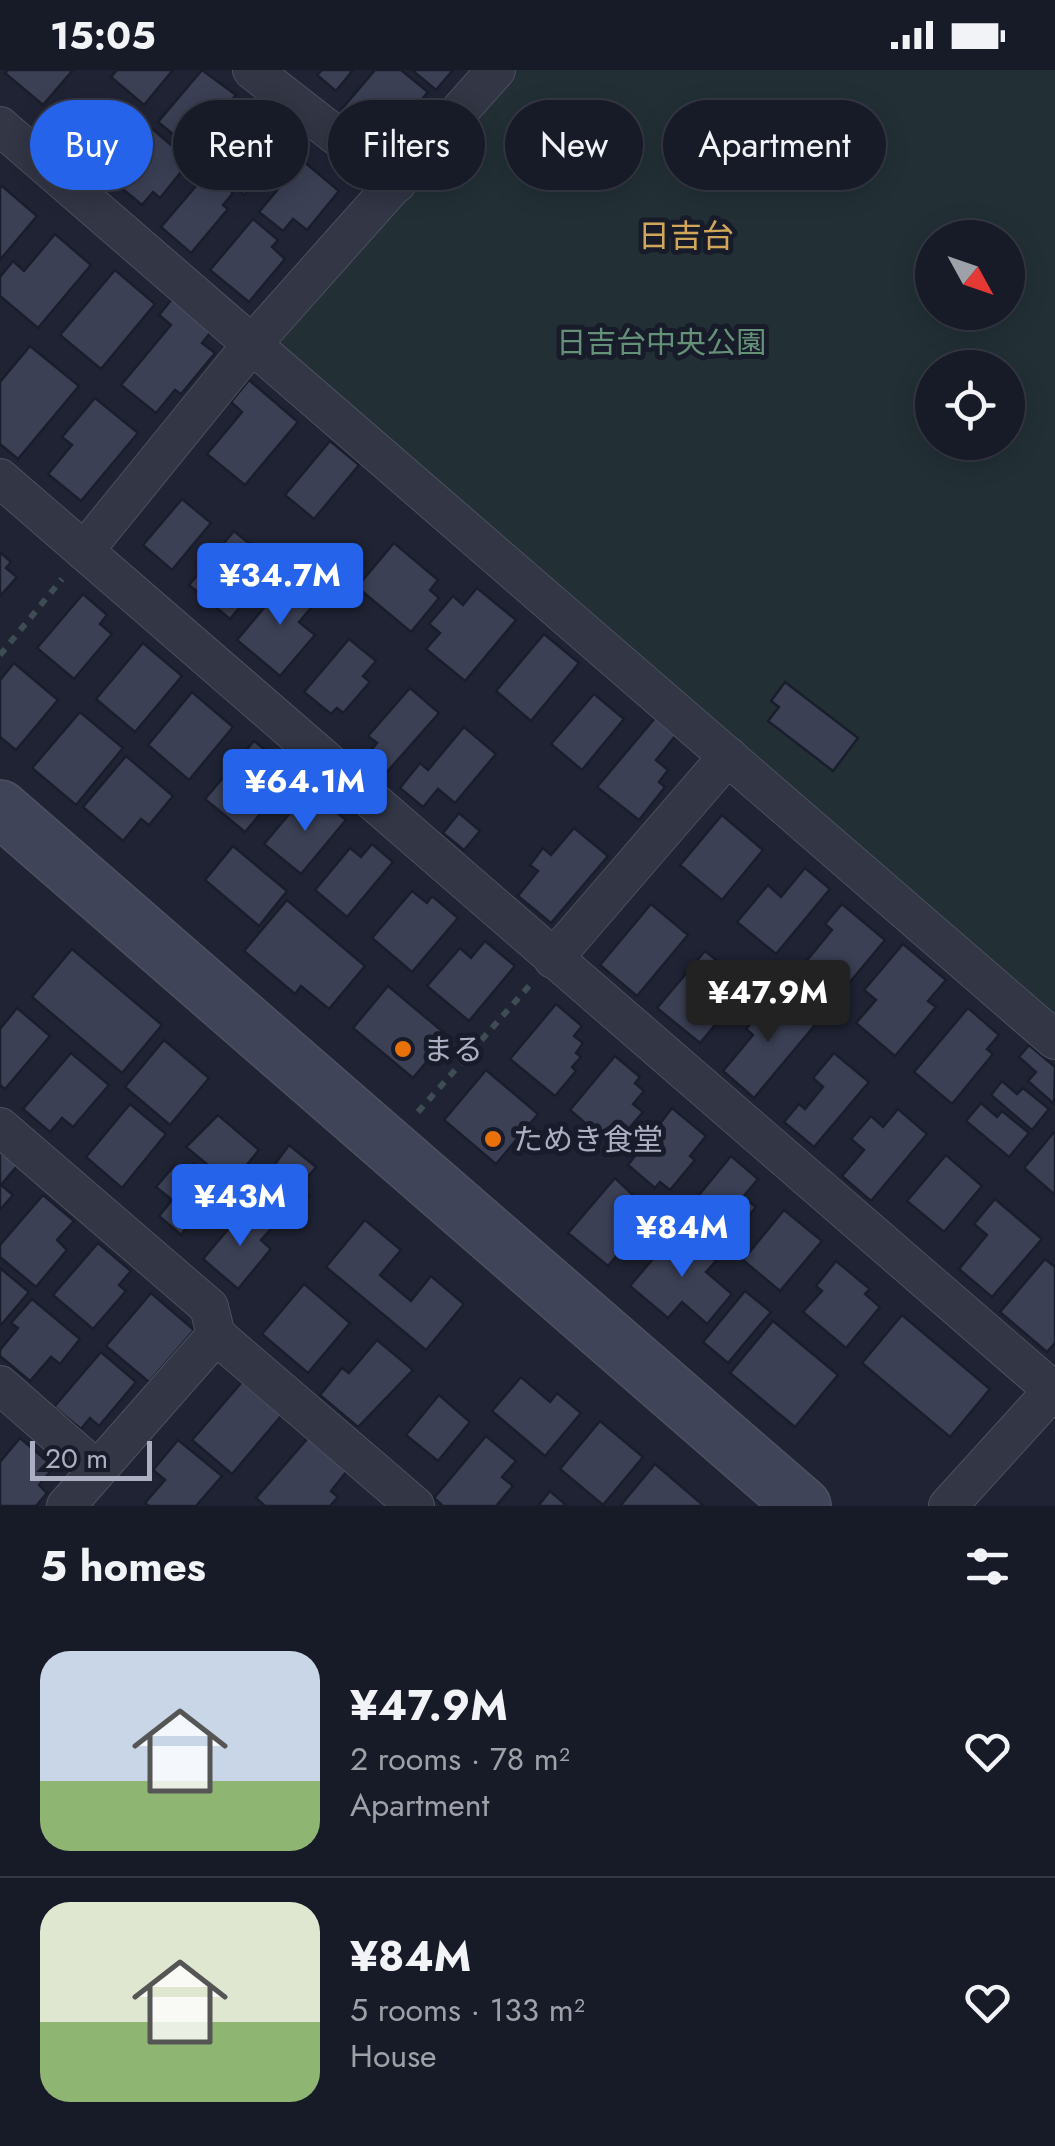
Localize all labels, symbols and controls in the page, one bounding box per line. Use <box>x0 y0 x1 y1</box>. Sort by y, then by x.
text: 15:05 <box>50 8 156 63</box>
chip: Buy <box>30 100 153 190</box>
chip: Rent <box>173 100 308 190</box>
chip: Filters <box>328 100 485 190</box>
chip: New <box>505 100 643 190</box>
chip: Apartment <box>663 100 886 190</box>
district label: 日吉台 <box>638 213 734 259</box>
north arrow <box>915 220 1025 330</box>
map controls <box>915 220 1025 460</box>
park label: 日吉台中央公園 <box>556 321 766 364</box>
button: locate <box>915 350 1025 460</box>
pin: ¥34.7M <box>199 543 361 628</box>
text: ¥34.7M <box>219 552 341 598</box>
pin: ¥64.1M <box>224 749 386 834</box>
text: ¥64.1M <box>245 758 365 804</box>
pin: ¥47.9M <box>687 960 849 1045</box>
text: ¥47.9M <box>708 969 828 1015</box>
place label: まる <box>423 1028 483 1071</box>
marker: まる <box>392 1038 414 1060</box>
place label: ためき食堂 <box>513 1118 663 1161</box>
marker: ためき食堂 <box>482 1128 504 1150</box>
pin: ¥43M <box>181 1164 299 1249</box>
text: ¥43M <box>194 1173 286 1219</box>
pin: ¥84M <box>623 1195 741 1280</box>
text: ¥84M <box>636 1204 728 1250</box>
scale bar <box>30 1436 152 1480</box>
text: 20 m <box>45 1438 108 1479</box>
text: 5 homes <box>40 1536 206 1597</box>
icon: filters <box>960 1539 1015 1594</box>
text: ¥47.9M <box>350 1675 508 1736</box>
icon: home <box>120 1691 240 1811</box>
icon: heart <box>960 1724 1015 1779</box>
text: 2 rooms · 78 m² <box>350 1736 570 1782</box>
text: Apartment <box>350 1782 489 1828</box>
text: ¥84M <box>350 1926 471 1987</box>
icon: home <box>120 1942 240 2062</box>
icon: heart <box>960 1975 1015 2030</box>
text: 5 rooms · 133 m² <box>350 1987 585 2033</box>
text: House <box>350 2033 437 2079</box>

